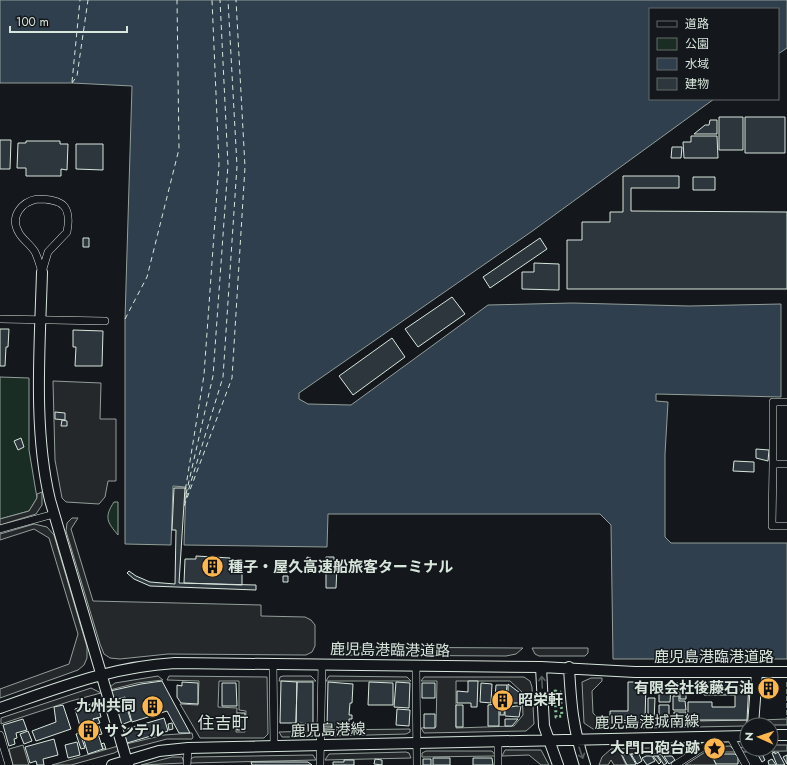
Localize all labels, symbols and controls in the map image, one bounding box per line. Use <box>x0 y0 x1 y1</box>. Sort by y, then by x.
scale bar <box>10 8 127 34</box>
legend <box>649 8 779 100</box>
text: 100 m <box>16 13 49 31</box>
text: 道路 <box>685 15 709 33</box>
text: 公園 <box>685 35 709 53</box>
text: 水域 <box>685 55 709 73</box>
text: 建物 <box>685 75 709 93</box>
building icon: 種子・屋久高速船旅客ターミナル <box>200 554 226 580</box>
place label: 種子・屋久高速船旅客ターミナル <box>228 556 453 578</box>
street label: 鹿児島港臨港道路 <box>330 638 450 662</box>
street label: 鹿児島港臨港道路 <box>654 646 774 668</box>
building icon: 有限会社後藤石油 <box>756 675 782 701</box>
one-way arrow <box>538 676 546 689</box>
place label: 有限会社後藤石油 <box>634 677 754 699</box>
building icon: 昭栄軒 <box>490 687 516 713</box>
place label: 昭栄軒 <box>518 689 563 711</box>
building icon: 九州共同 <box>139 693 165 719</box>
place label: 九州共同 <box>76 695 136 717</box>
street label: 鹿児島港城南線 <box>594 710 700 734</box>
district label: 住吉町 <box>198 711 249 735</box>
north arrow <box>739 717 779 757</box>
building icon: サンテル <box>76 718 102 744</box>
street label: 鹿児島港線 <box>290 718 366 742</box>
place label: サンテル <box>104 720 164 742</box>
text: N <box>741 732 757 741</box>
place icon: 大門口砲台跡 <box>702 735 728 761</box>
place label: 大門口砲台跡 <box>610 737 700 759</box>
one-way arrow <box>578 747 586 759</box>

